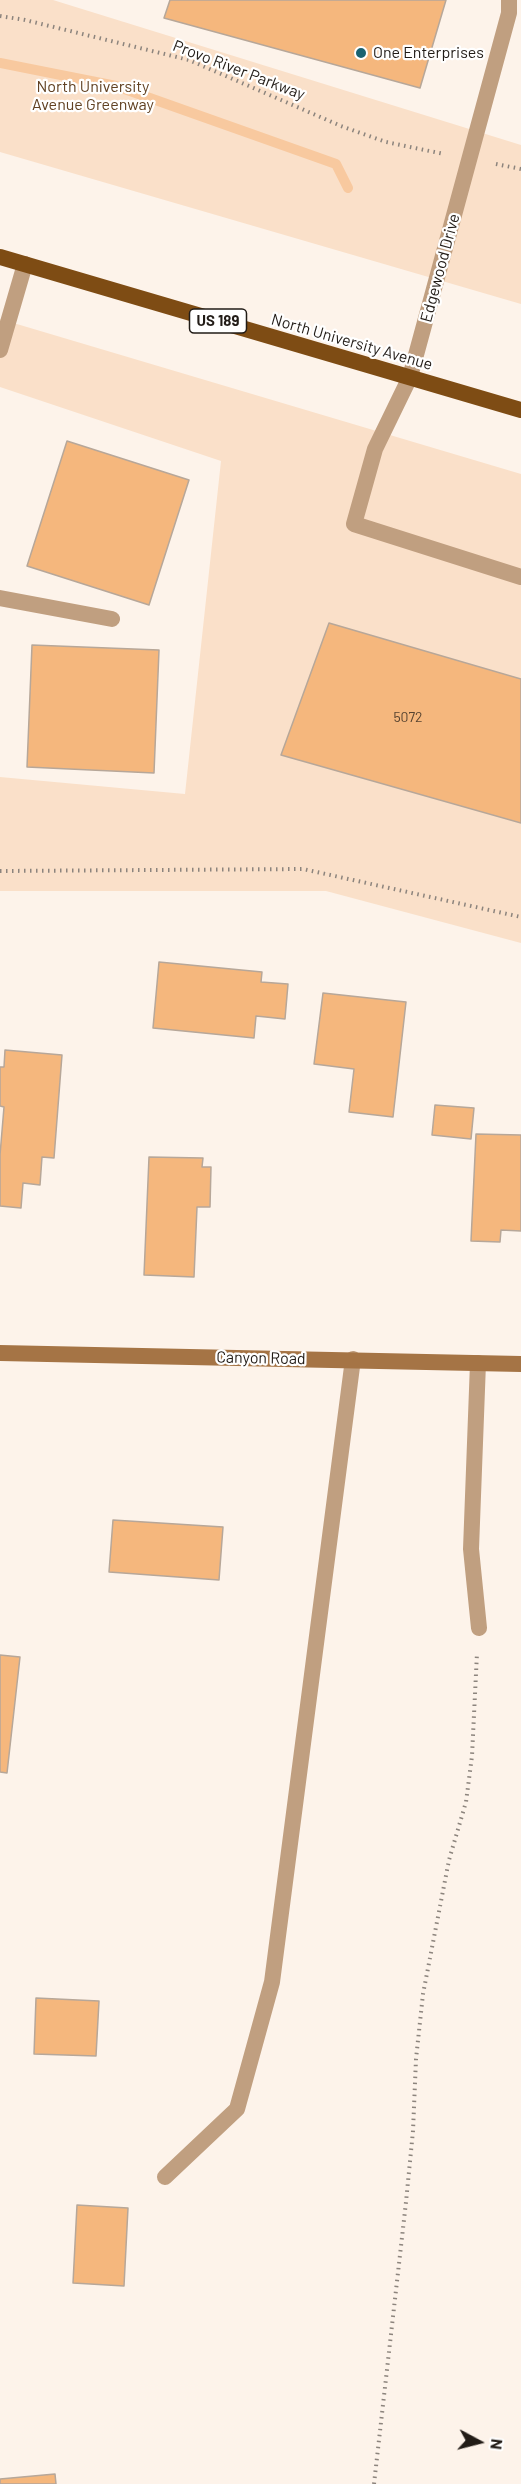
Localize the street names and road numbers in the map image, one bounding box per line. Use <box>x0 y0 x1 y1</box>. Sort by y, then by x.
street label: Provo River Parkway <box>170 36 308 104</box>
street label: Edgewood Drive <box>416 212 464 324</box>
road number: US 189 <box>190 309 246 333</box>
street label: North University Avenue <box>269 310 435 374</box>
street label: Canyon Road <box>216 1348 306 1368</box>

